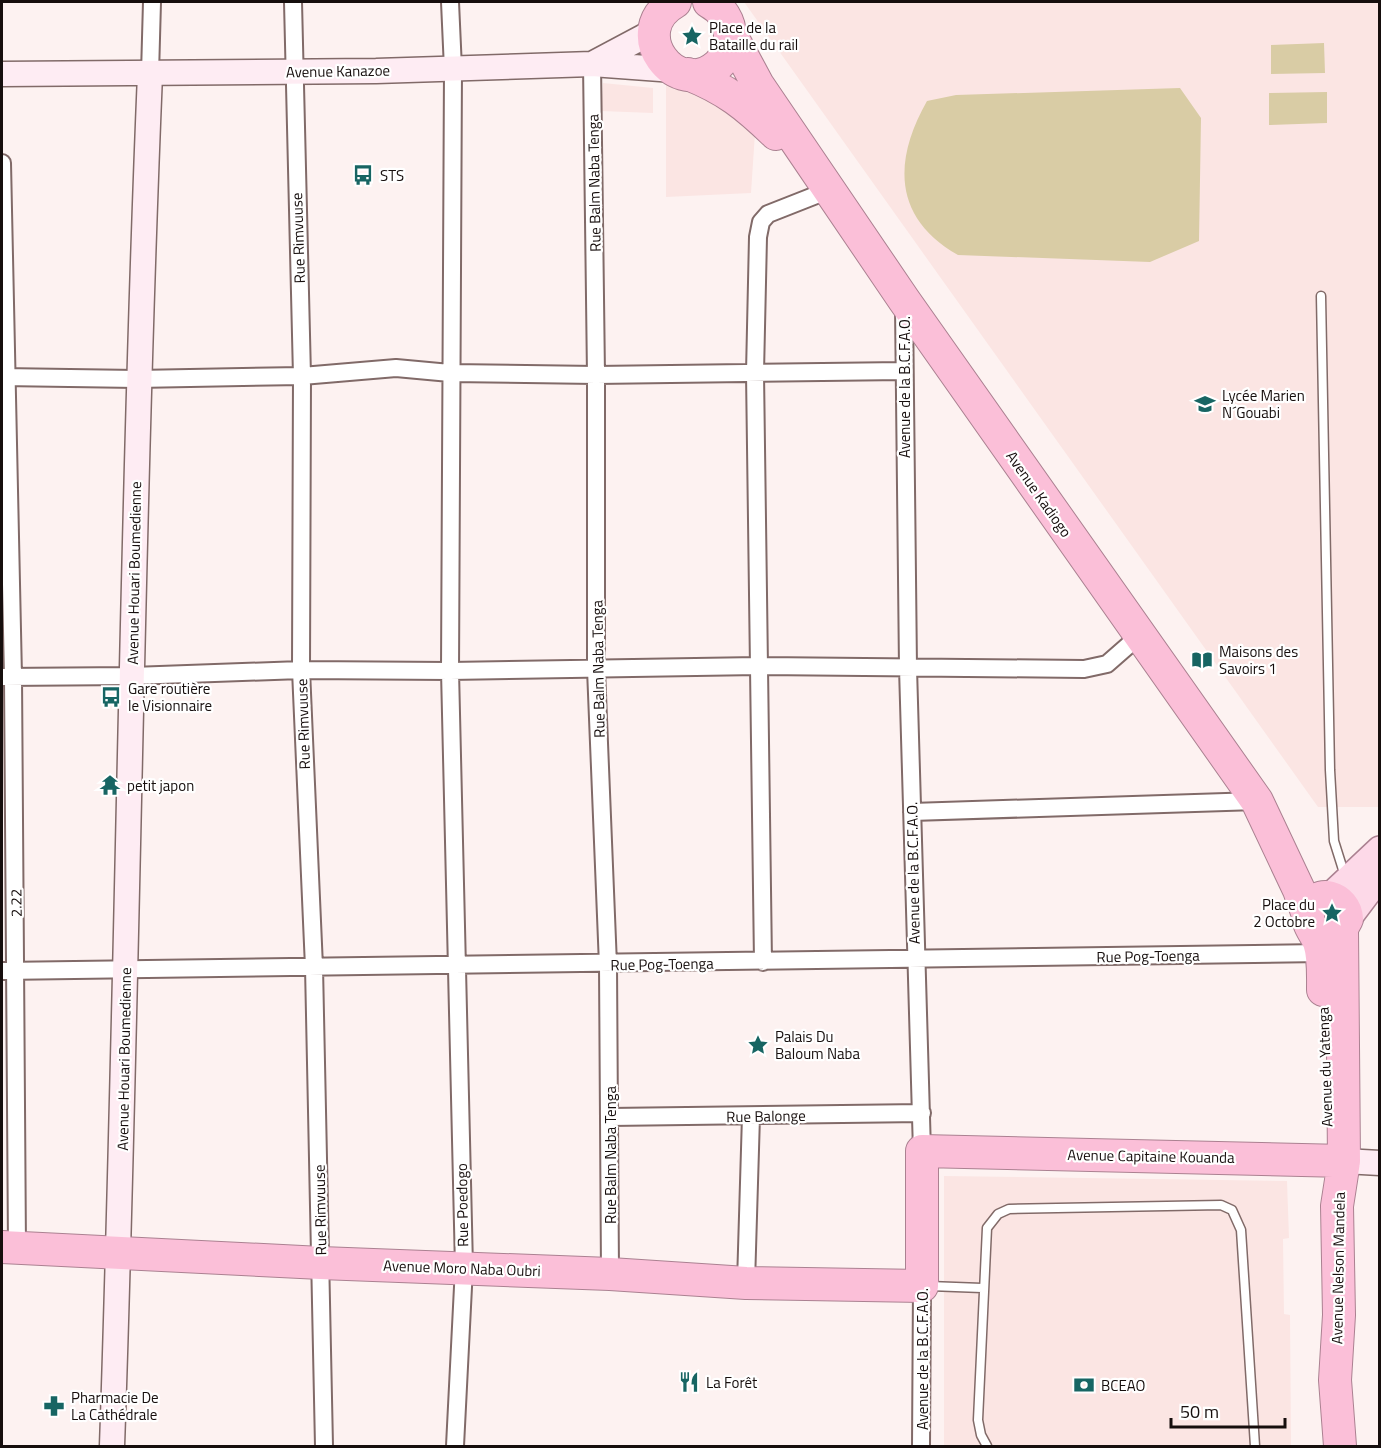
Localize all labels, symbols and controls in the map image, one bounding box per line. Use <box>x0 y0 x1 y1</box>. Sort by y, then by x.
place label: Place de la Bataille du rail <box>709 16 798 56</box>
place icon: Place de la Bataille du rail <box>680 24 704 48</box>
street label: Avenue Kanazoe <box>286 59 390 83</box>
street label: Rue Balm Naba Tenga <box>581 113 607 252</box>
bus stop icon: STS <box>351 163 375 187</box>
place label: STS <box>380 164 404 187</box>
street label: Rue Rimvuuse <box>285 192 311 284</box>
street label: Avenue de la B.C.F.A.O. <box>893 316 916 458</box>
place label: Lycée Marien N´Gouabi <box>1222 384 1305 424</box>
school or university icon: Lycée Marien N´Gouabi <box>1193 392 1217 416</box>
street label: Avenue Kadiogo <box>1001 446 1077 542</box>
street label: Avenue Houari Boumedienne <box>121 481 147 665</box>
street label: Rue Balm Naba Tenga <box>585 599 611 738</box>
place label: Maisons des Savoirs 1 <box>1219 640 1298 680</box>
library icon: Maisons des Savoirs 1 <box>1190 648 1214 672</box>
place label: Gare routière le Visionnaire <box>128 677 212 717</box>
street label: Rue Rimvuuse <box>290 678 316 770</box>
bus stop icon: Gare routière le Visionnaire <box>99 685 123 709</box>
temple icon: petit japon <box>98 773 122 797</box>
place label: petit japon <box>127 774 194 797</box>
street label: Avenue de la B.C.F.A.O. <box>900 802 926 944</box>
street label: 2.22 <box>4 889 28 917</box>
place label: Place du 2 Octobre <box>1253 893 1315 933</box>
place icon: Place du 2 Octobre <box>1320 901 1344 925</box>
street label: Rue Pog-Toenga <box>1096 944 1200 968</box>
street label: Rue Pog-Toenga <box>610 952 714 976</box>
street label: Avenue Houari Boumedienne <box>111 967 137 1151</box>
street label: Avenue du Yatenga <box>1311 1006 1339 1127</box>
place label: Palais Du Baloum Naba <box>775 1025 860 1065</box>
place icon: Palais Du Baloum Naba <box>746 1033 770 1057</box>
street label: Rue Balm Naba Tenga <box>599 1086 622 1224</box>
street label: Rue Balonge <box>726 1104 806 1128</box>
street label: Avenue Capitaine Kouanda <box>1067 1143 1235 1169</box>
street label: Rue Poedogo <box>450 1163 474 1247</box>
street label: Rue Rimvuuse <box>308 1164 332 1256</box>
street label: Avenue Nelson Mandela <box>1325 1191 1351 1344</box>
street label: Avenue Moro Naba Oubri <box>383 1254 541 1282</box>
street label: Avenue de la B.C.F.A.O. <box>911 1288 934 1430</box>
restaurant icon: La Forêt <box>677 1370 701 1394</box>
place label: La Forêt <box>706 1371 758 1394</box>
bank icon: BCEAO <box>1072 1373 1096 1397</box>
place label: BCEAO <box>1101 1374 1145 1397</box>
place label: Pharmacie De La Cathédrale <box>71 1386 159 1426</box>
scale bar <box>1171 1391 1285 1429</box>
pharmacy icon: Pharmacie De La Cathédrale <box>42 1394 66 1418</box>
text: 50 m <box>1180 1398 1219 1425</box>

